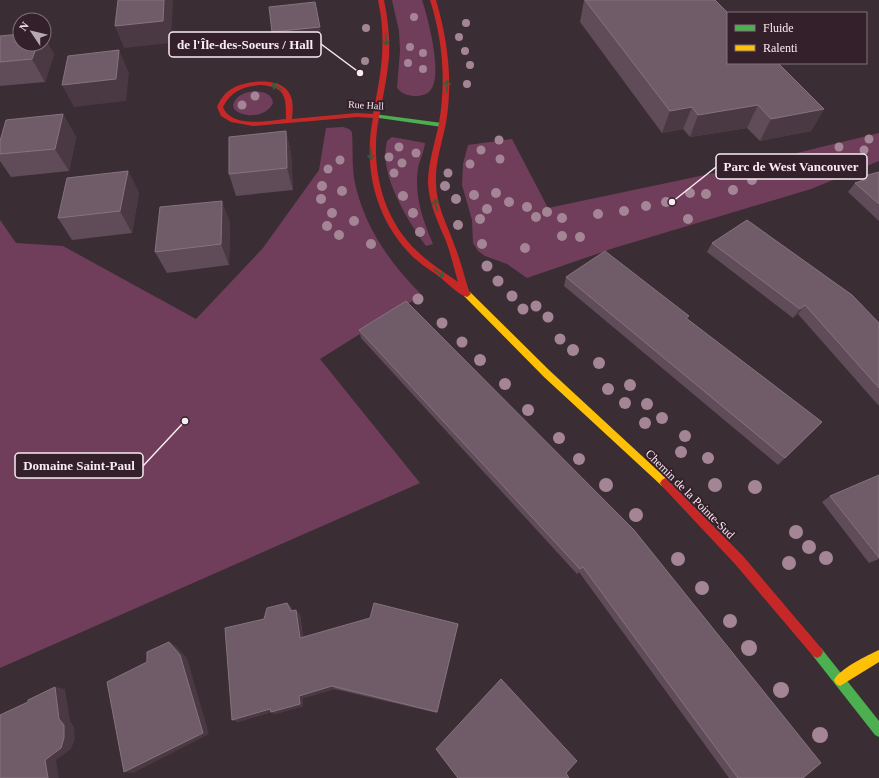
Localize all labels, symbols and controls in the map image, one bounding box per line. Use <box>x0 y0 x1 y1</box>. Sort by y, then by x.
north arrow <box>12 12 52 52</box>
legend <box>727 12 867 64</box>
text: N <box>17 20 31 33</box>
text: Fluide <box>763 21 794 35</box>
callout: de l'Île-des-Soeurs / Hall <box>169 32 321 57</box>
one-way arrow <box>382 32 390 45</box>
text: de l'Île-des-Soeurs / Hall <box>177 37 313 52</box>
text: Ralenti <box>763 41 798 55</box>
one-way arrow <box>443 80 450 93</box>
one-way arrow <box>271 83 283 90</box>
street label: Rue Hall <box>348 99 384 111</box>
one-way arrow <box>368 147 375 160</box>
callout: Parc de West Vancouver <box>716 154 867 179</box>
text: Parc de West Vancouver <box>724 159 859 174</box>
one-way arrow <box>431 199 439 212</box>
one-way arrow <box>434 268 445 277</box>
street label: Chemin de la Pointe-Sud <box>643 447 737 541</box>
callout: Domaine Saint-Paul <box>15 453 143 478</box>
text: Domaine Saint-Paul <box>23 458 135 473</box>

